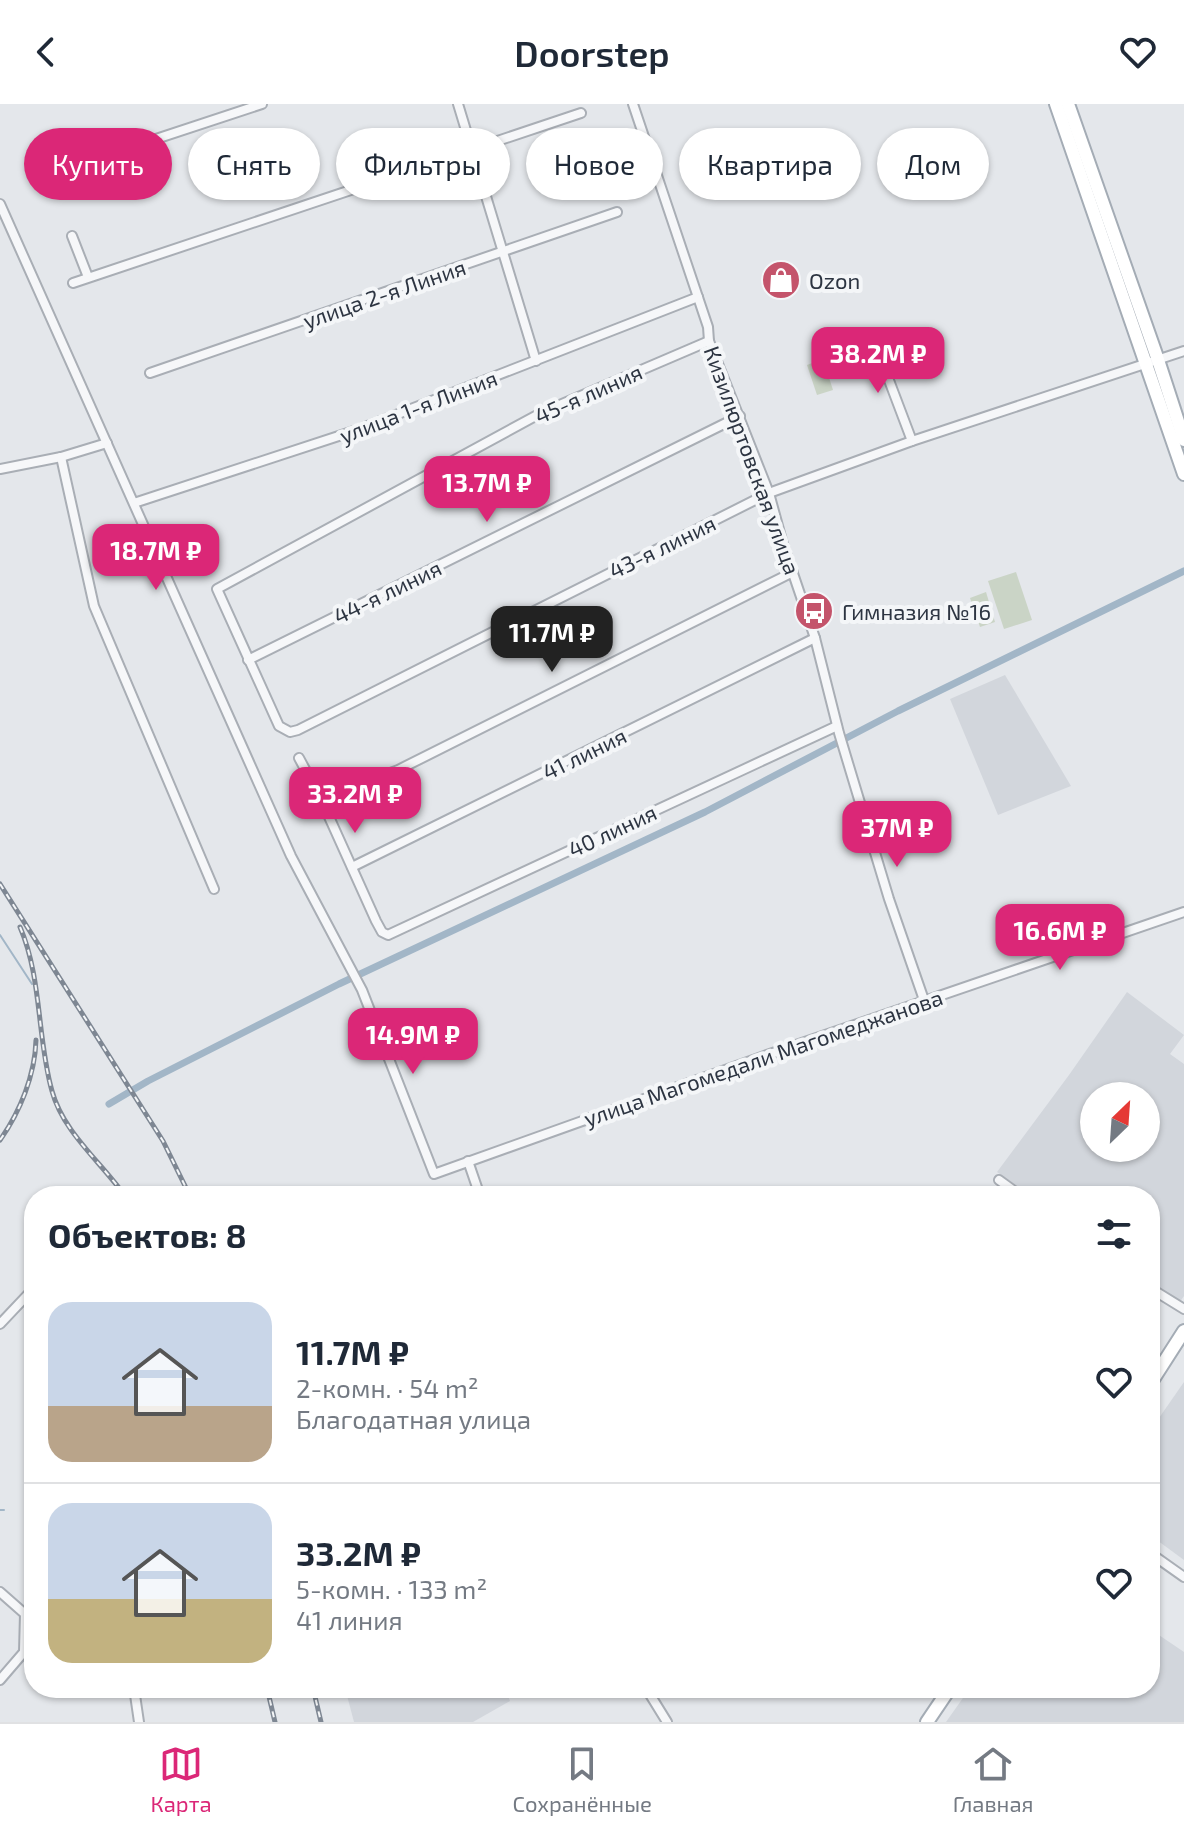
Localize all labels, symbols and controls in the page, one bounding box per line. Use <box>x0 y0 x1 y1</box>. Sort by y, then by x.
icon: back <box>24 30 68 74</box>
icon: heart <box>1116 30 1160 74</box>
text: Doorstep <box>514 31 670 74</box>
chip: Купить <box>24 128 172 200</box>
chip: Снять <box>188 128 320 200</box>
chip: Фильтры <box>336 128 510 200</box>
chip: Новое <box>526 128 663 200</box>
chip: Квартира <box>679 128 861 200</box>
chip: Дом <box>877 128 989 200</box>
street label: улица 2-я Линия <box>299 253 469 334</box>
shop icon: Ozon <box>760 259 802 301</box>
place label: Ozon <box>809 267 860 293</box>
pin: 38.2M ₽ <box>804 327 952 395</box>
text: 38.2M ₽ <box>829 337 927 368</box>
street label: Кизилюртовская улица <box>699 342 806 578</box>
street label: 45-я линия <box>530 358 646 428</box>
street label: улица 1-я Линия <box>336 364 501 449</box>
pin: 13.7M ₽ <box>413 456 561 524</box>
text: 13.7M ₽ <box>442 466 532 497</box>
street label: 43-я линия <box>604 509 720 583</box>
pin: 18.7M ₽ <box>82 524 230 592</box>
text: 18.7M ₽ <box>110 534 202 565</box>
street label: 44-я линия <box>329 554 445 628</box>
bus stop icon: Гимназия №16 <box>793 590 835 632</box>
place label: Гимназия №16 <box>842 598 991 624</box>
pin: 11.7M ₽ <box>478 606 626 674</box>
text: 11.7M ₽ <box>509 616 595 647</box>
street label: 41 линия <box>538 722 630 784</box>
pin: 33.2M ₽ <box>281 767 429 835</box>
text: 33.2M ₽ <box>307 777 403 808</box>
street label: 40 линия <box>564 798 660 862</box>
pin: 37M ₽ <box>841 801 953 869</box>
text: 37M ₽ <box>860 811 934 842</box>
pin: 16.6M ₽ <box>986 904 1134 972</box>
text: 16.6M ₽ <box>1013 914 1107 945</box>
street label: улица Магомедали Магомеджановa <box>580 983 946 1132</box>
pin: 14.9M ₽ <box>339 1008 487 1076</box>
text: 14.9M ₽ <box>366 1018 460 1049</box>
north arrow <box>1080 1082 1160 1162</box>
map controls <box>1080 1082 1160 1162</box>
icon: filters <box>1092 1212 1136 1256</box>
text: Объектов: 8 <box>48 1214 247 1255</box>
text: 11.7M ₽ <box>296 1331 409 1372</box>
icon: home <box>112 1334 208 1430</box>
icon: heart <box>1092 1360 1136 1404</box>
text: 2-комн. · 54 m² <box>296 1372 479 1403</box>
text: Благодатная улица <box>296 1403 531 1434</box>
text: 33.2M ₽ <box>296 1532 421 1573</box>
icon: home <box>112 1535 208 1631</box>
icon: heart <box>1092 1561 1136 1605</box>
text: 5-комн. · 133 m² <box>296 1573 487 1604</box>
text: 41 линия <box>296 1604 403 1635</box>
tab: Карта <box>150 1742 212 1816</box>
tab: Сохранённые <box>513 1742 652 1816</box>
tab: Главная <box>953 1742 1034 1816</box>

